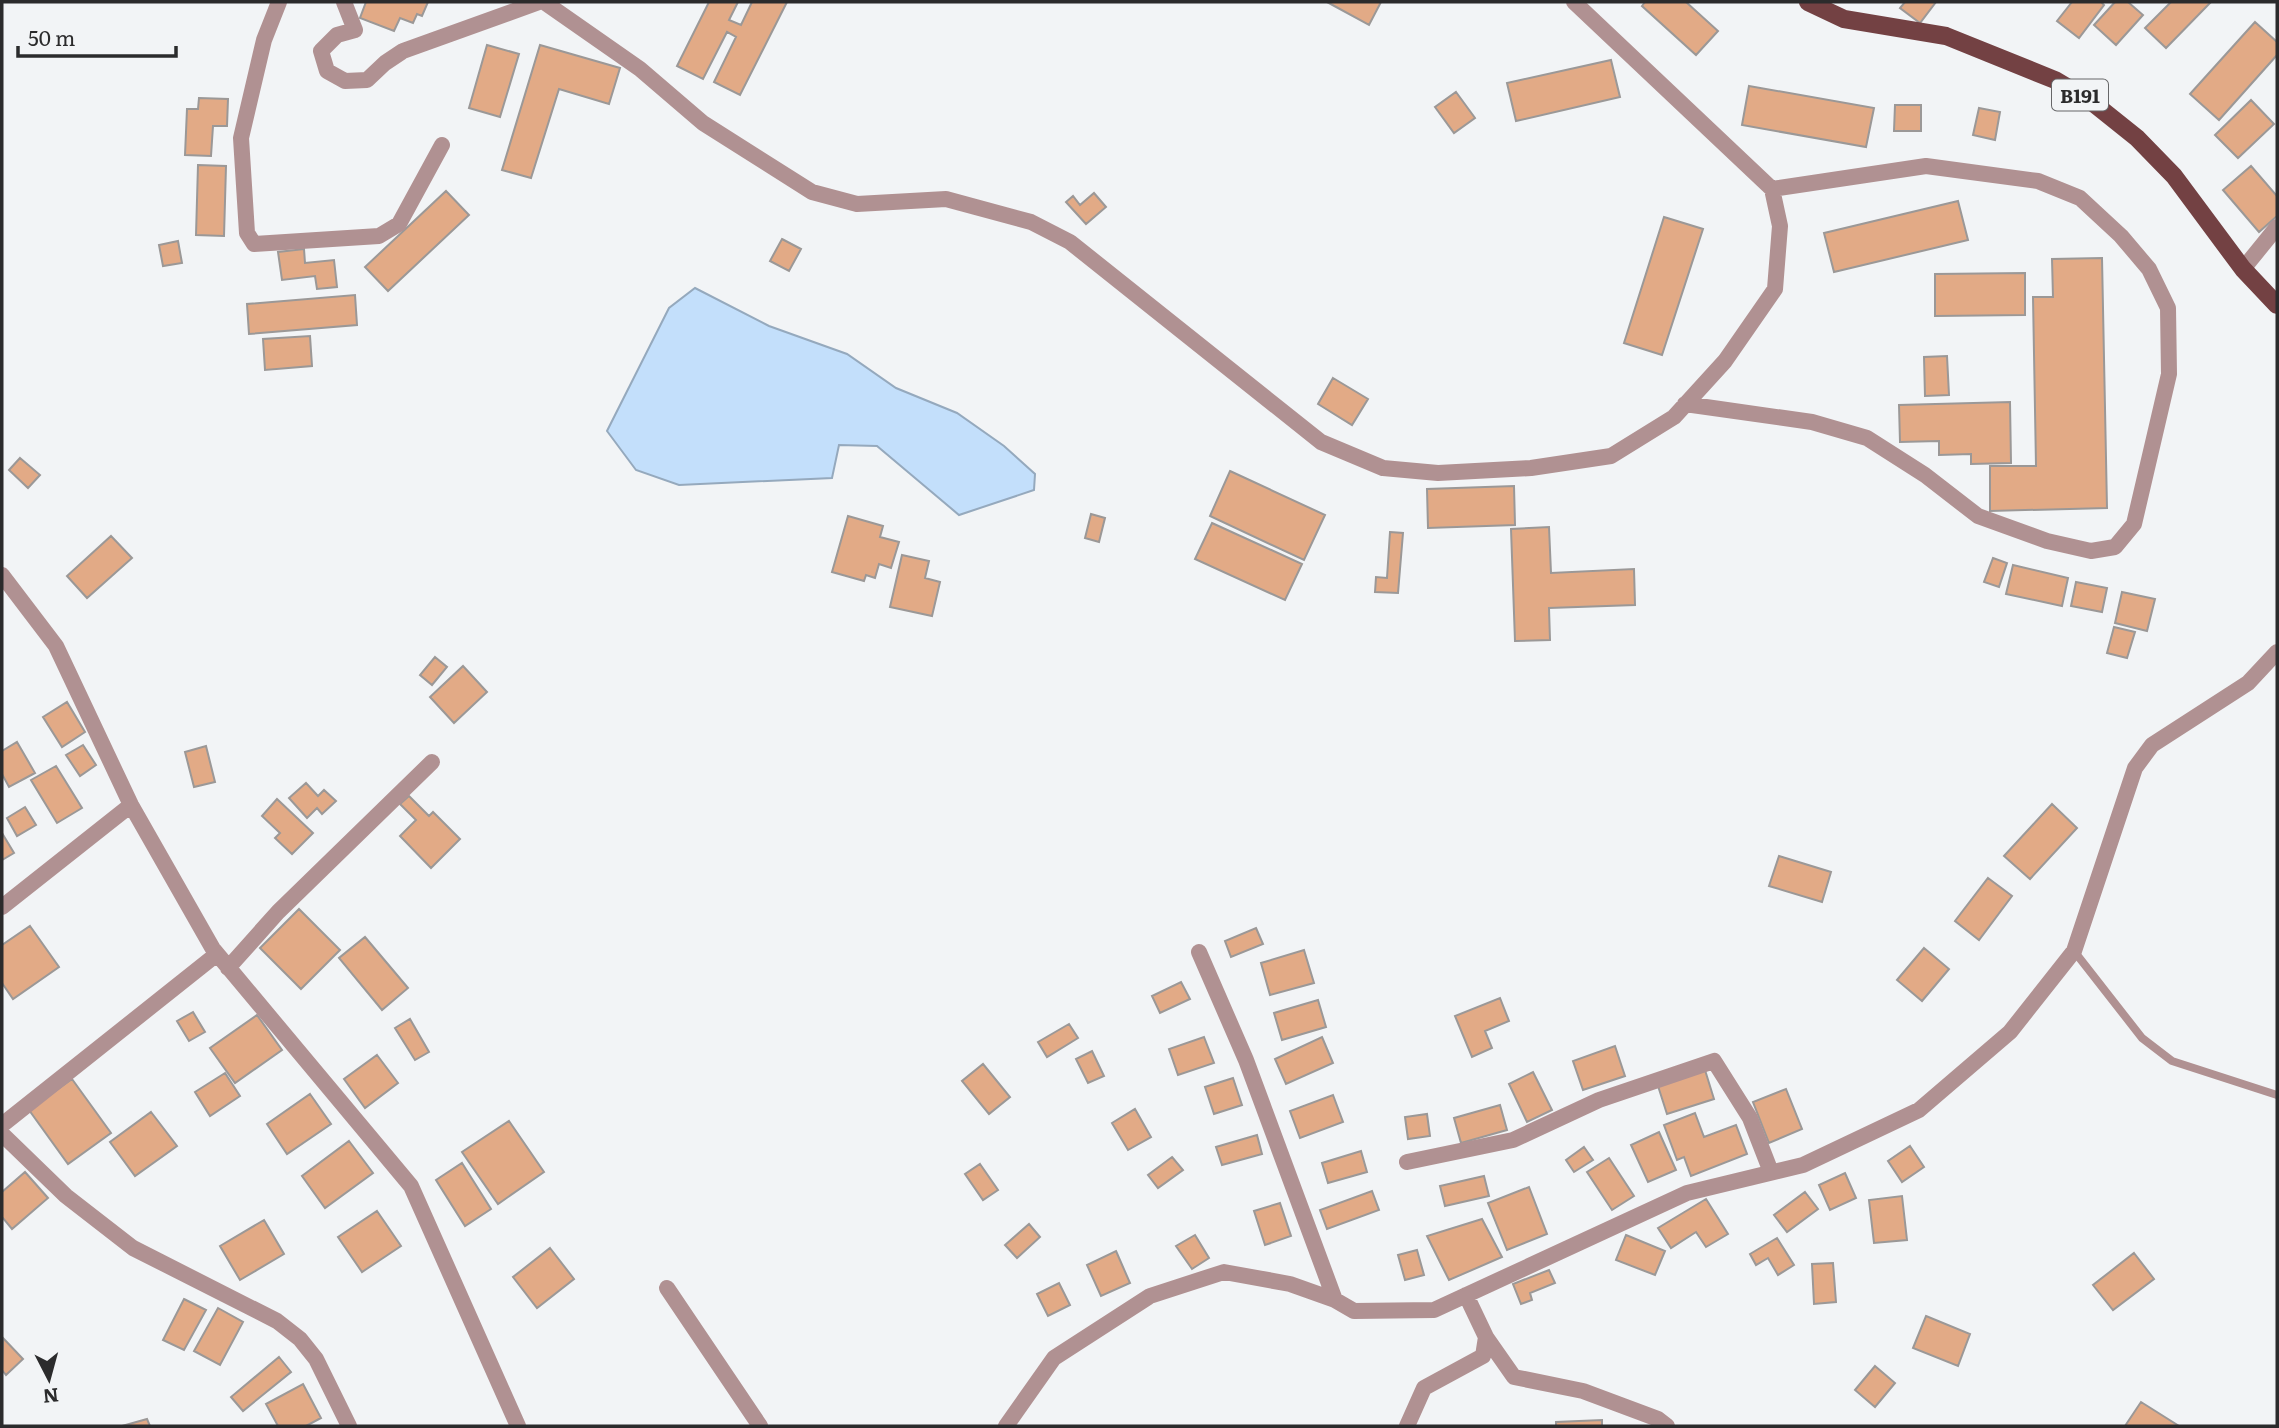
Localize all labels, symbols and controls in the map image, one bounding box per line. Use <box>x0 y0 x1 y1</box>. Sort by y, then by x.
scale bar <box>18 14 175 58</box>
text: 50 m <box>28 21 75 52</box>
road number: B191 <box>2052 80 2108 110</box>
north arrow <box>14 1344 84 1414</box>
text: N <box>41 1382 60 1412</box>

